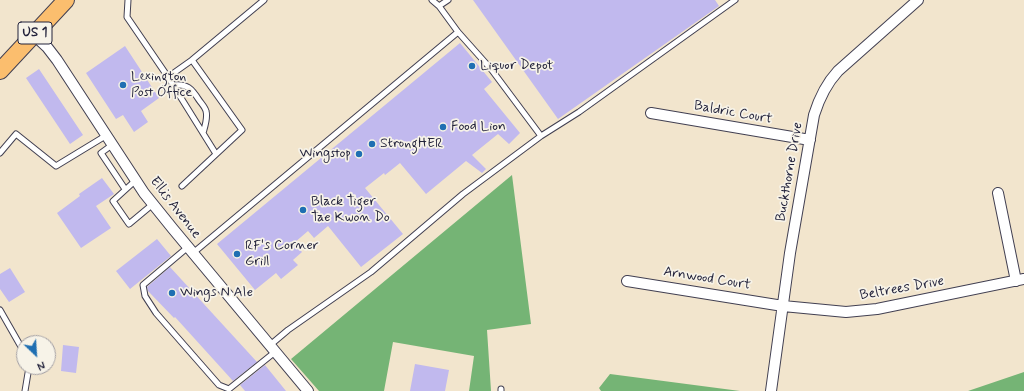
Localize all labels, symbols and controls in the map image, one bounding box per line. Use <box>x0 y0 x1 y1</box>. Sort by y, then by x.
road number: US 1 <box>18 22 52 44</box>
place label: Liquor Depot <box>480 58 553 74</box>
marker: Liquor Depot <box>467 61 477 71</box>
place label: Lexington Post Office <box>131 69 192 102</box>
marker: Lexington Post Office <box>118 80 128 90</box>
street label: Baldric Court <box>692 98 774 128</box>
place label: Food Lion <box>451 119 506 135</box>
street label: Buckthorne Drive <box>773 121 807 223</box>
marker: Food Lion <box>438 122 448 132</box>
place label: StrongHER <box>380 136 443 152</box>
marker: StrongHER <box>367 139 377 149</box>
place label: Wingstop <box>300 146 351 162</box>
marker: Wingstop <box>354 149 364 159</box>
street label: Ellis Avenue <box>146 174 204 242</box>
place label: Black Tiger Tae Kwon Do <box>311 194 390 226</box>
marker: Black Tiger Tae Kwon Do <box>298 205 308 215</box>
place label: RF's Corner Grill <box>245 238 319 270</box>
marker: RF's Corner Grill <box>232 249 242 259</box>
street label: Arnwood Court <box>662 264 752 294</box>
street label: Beltrees Drive <box>858 273 946 305</box>
place label: Wings N Ale <box>180 285 253 301</box>
marker: Wings N Ale <box>167 288 177 298</box>
north arrow <box>16 335 56 375</box>
text: N <box>34 357 47 373</box>

